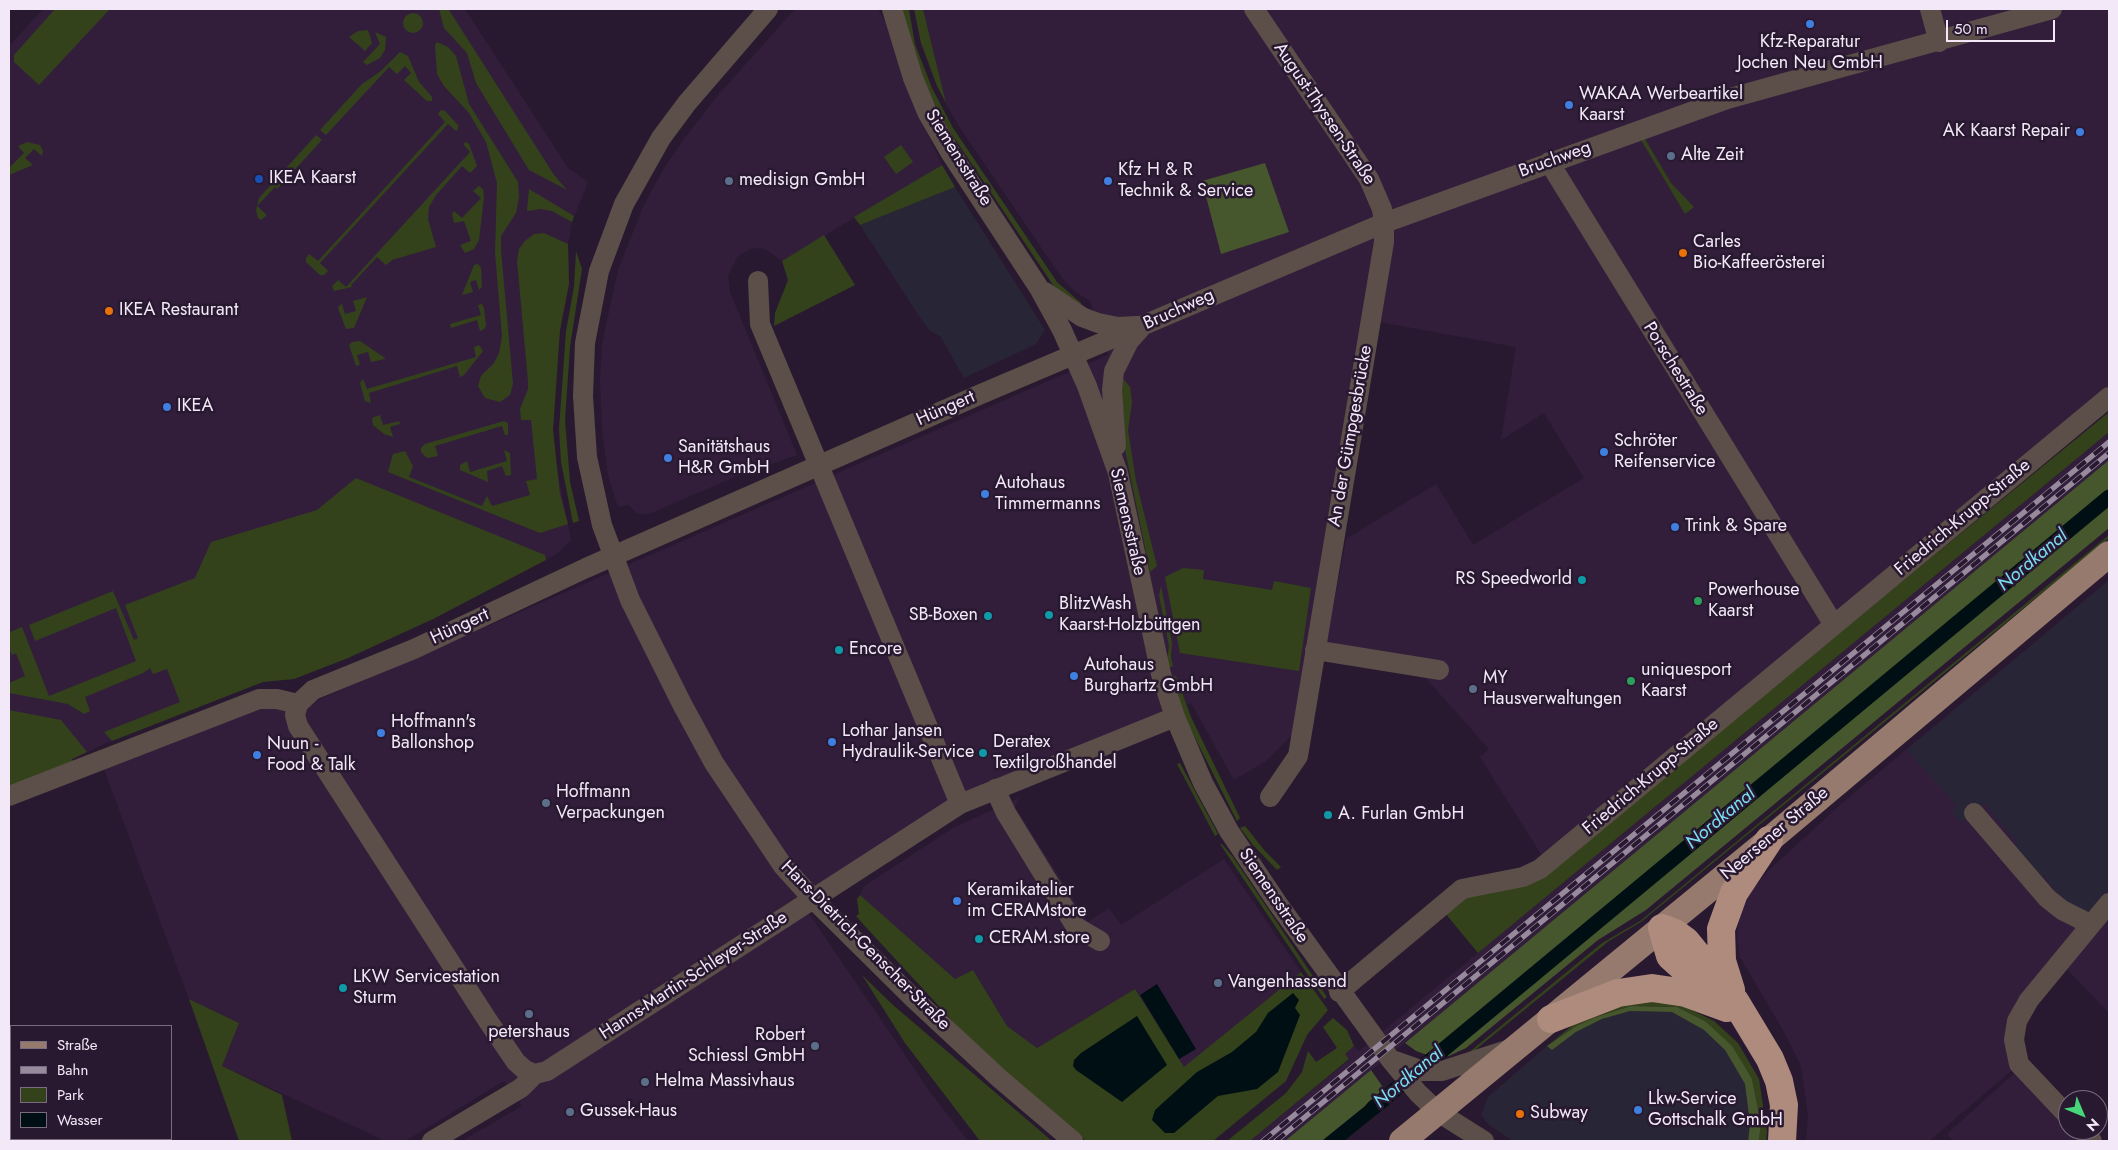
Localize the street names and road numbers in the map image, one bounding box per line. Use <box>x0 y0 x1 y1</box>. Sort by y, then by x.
street label: August-Thyssen-Straße <box>1268 39 1380 189</box>
street label: Siemensstraße <box>920 106 996 210</box>
street label: Bruchweg <box>1516 137 1594 183</box>
street label: Bruchweg <box>1140 285 1218 335</box>
street label: Porschestraße <box>1638 318 1712 420</box>
street label: An der Gümpgesbrücke <box>1324 344 1378 528</box>
street label: Hüngert <box>913 387 979 431</box>
street label: Friedrich-Krupp-Straße <box>1891 455 2035 581</box>
street label: Siemensstraße <box>1104 466 1150 578</box>
street label: Hüngert <box>427 604 493 650</box>
street label: Friedrich-Krupp-Straße <box>1579 714 1723 840</box>
street label: Neersener Straße <box>1717 783 1833 885</box>
street label: Siemensstraße <box>1233 844 1313 948</box>
street label: Hans-Dietrich-Genscher-Straße <box>776 857 954 1035</box>
street label: Hanns-Martin-Schleyer-Straße <box>596 907 792 1045</box>

